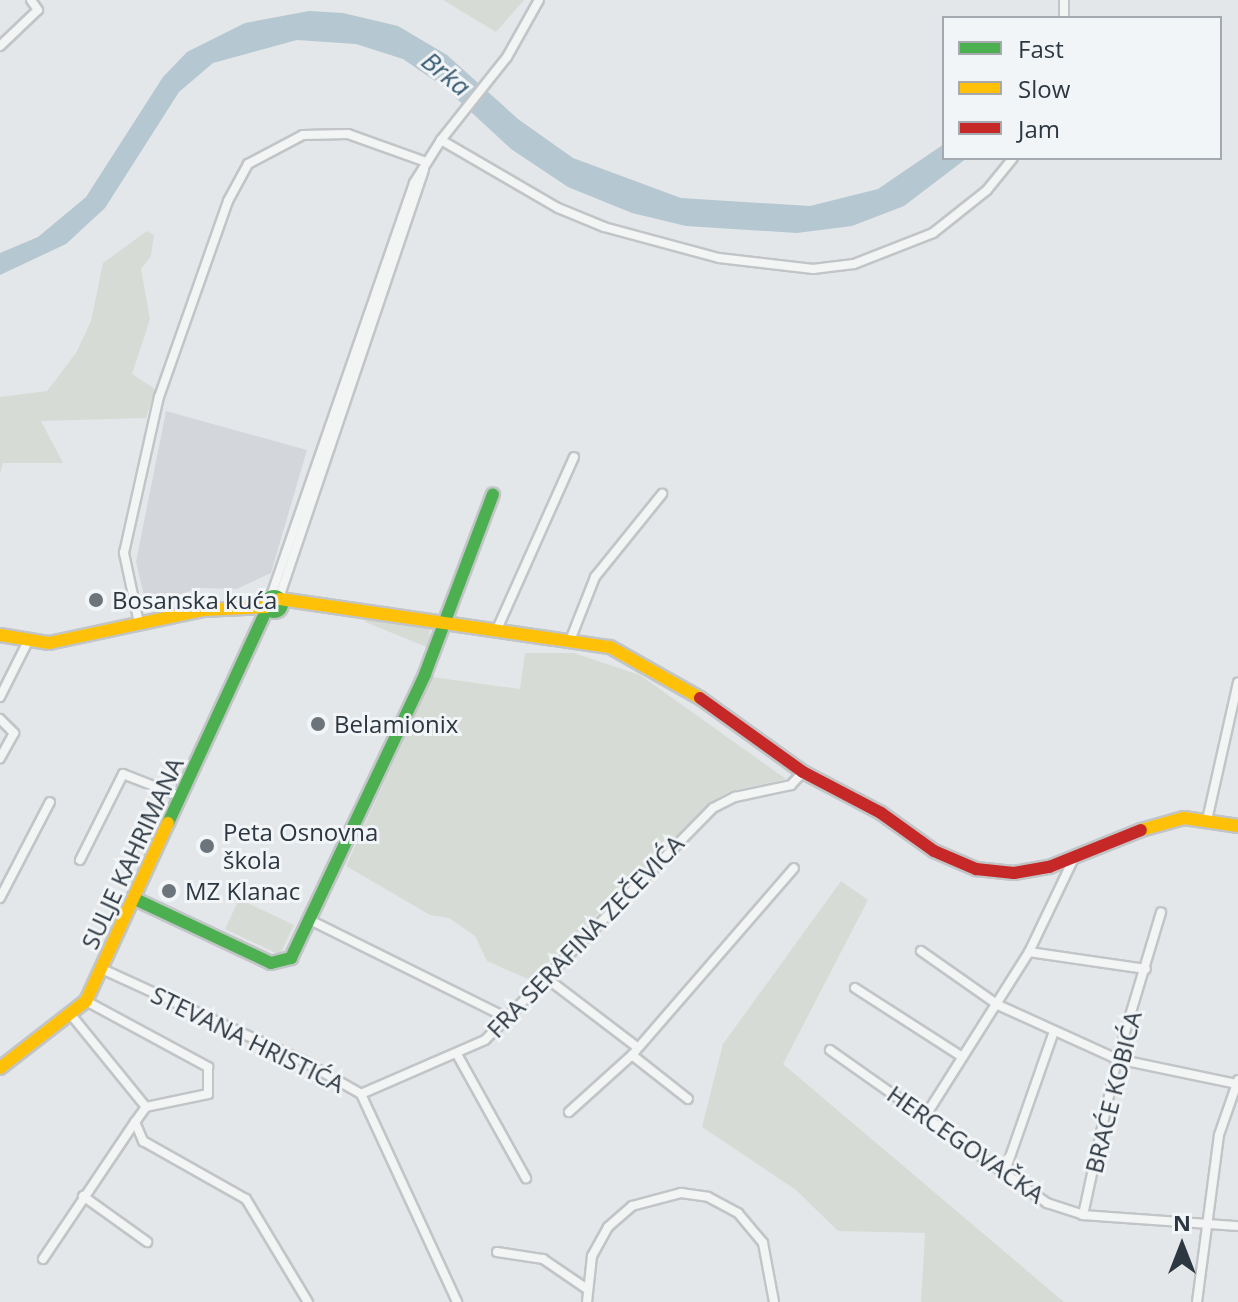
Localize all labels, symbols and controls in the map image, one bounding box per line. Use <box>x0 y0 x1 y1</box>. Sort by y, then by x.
legend <box>942 16 1222 160</box>
text: Fast <box>1018 32 1064 65</box>
water label: Brka <box>415 45 477 103</box>
text: Slow <box>1018 72 1070 105</box>
text: Jam <box>1018 112 1060 145</box>
place label: Bosanska kuća <box>112 586 277 614</box>
marker: Bosanska kuća <box>87 591 105 609</box>
place label: Belamionix <box>334 710 458 738</box>
marker: Belamionix <box>309 715 327 733</box>
street label: SULJE KAHRIMANA <box>75 753 189 953</box>
place label: Peta Osnovna škola <box>223 818 378 874</box>
street label: FRA SERAFINA ZEČEVIĆA <box>481 829 689 1043</box>
marker: Peta Osnovna škola <box>198 837 216 855</box>
place label: MZ Klanac <box>185 877 300 905</box>
marker: MZ Klanac <box>160 882 178 900</box>
street label: STEVANA HRISTIĆA <box>147 980 349 1098</box>
street label: BRAĆE KOBIĆA <box>1079 1008 1147 1176</box>
street label: HERCEGOVAČKA <box>882 1079 1050 1209</box>
north arrow <box>1142 1206 1222 1286</box>
text: N <box>1173 1207 1191 1237</box>

